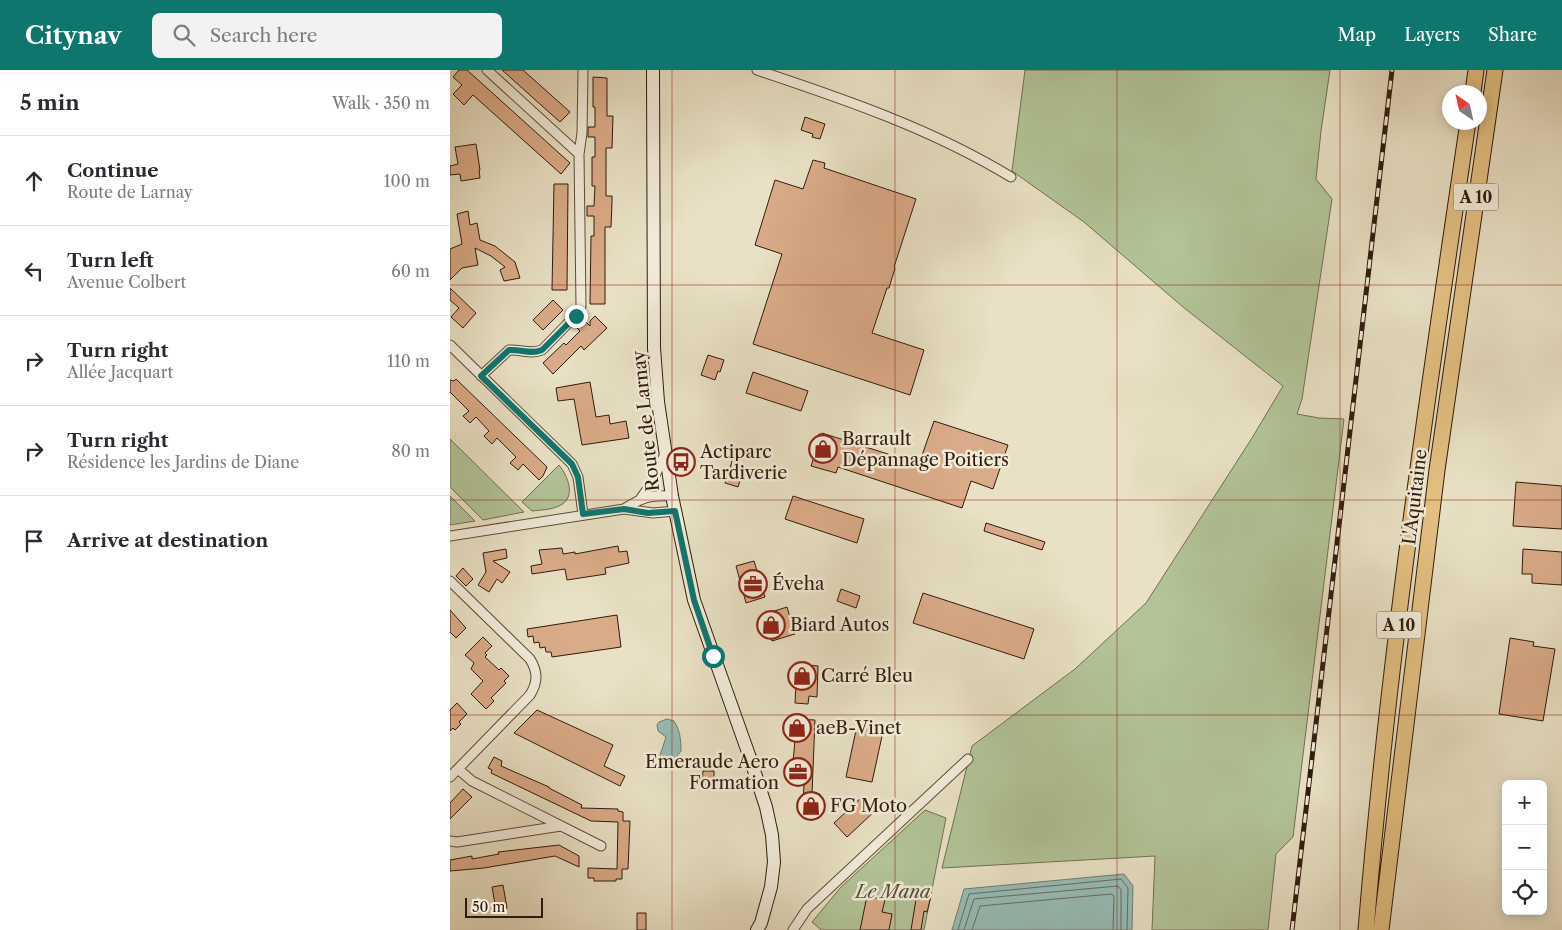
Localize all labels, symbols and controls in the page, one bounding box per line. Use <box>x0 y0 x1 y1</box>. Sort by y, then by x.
search box <box>152 13 502 58</box>
text: Citynav <box>25 21 122 50</box>
icon: search <box>170 21 198 49</box>
text: Search here <box>210 24 317 47</box>
text: Map <box>1338 24 1376 46</box>
text: Layers <box>1404 24 1460 46</box>
text: Share <box>1488 24 1537 46</box>
north arrow <box>1442 85 1487 130</box>
text: 5 min <box>20 90 80 115</box>
text: Walk · 350 m <box>332 93 430 113</box>
text: Continue <box>67 159 159 182</box>
icon: ahead <box>20 167 48 195</box>
text: 100 m <box>384 171 430 191</box>
text: Route de Larnay <box>67 182 193 202</box>
road number: A 10 <box>1454 184 1498 210</box>
text: Turn left <box>67 249 154 272</box>
icon: left <box>20 257 48 285</box>
text: 60 m <box>391 261 430 281</box>
text: Avenue Colbert <box>67 272 186 292</box>
route end <box>565 305 588 328</box>
text: Turn right <box>67 339 168 362</box>
icon: right <box>20 347 48 375</box>
street label: Route de Larnay <box>628 349 664 492</box>
text: 110 m <box>387 351 430 371</box>
text: Allée Jacquart <box>67 362 173 382</box>
place label: Barrault Dépannage Poitiers <box>842 428 1009 471</box>
text: Turn right <box>67 429 168 452</box>
shop icon: Barrault Dépannage Poitiers <box>808 434 838 464</box>
icon: right <box>20 437 48 465</box>
text: 80 m <box>391 441 430 461</box>
place label: Actiparc Tardiverie <box>699 441 787 484</box>
bus stop icon: Actiparc Tardiverie <box>666 447 696 477</box>
street label: L'Aquitaine <box>1398 448 1432 546</box>
text: Résidence les Jardins de Diane <box>67 452 299 472</box>
icon: arrive <box>20 527 48 555</box>
text: Arrive at destination <box>67 529 268 552</box>
office icon: Éveha <box>738 569 768 599</box>
place label: Éveha <box>772 572 825 595</box>
shop icon: Biard Autos <box>756 610 786 640</box>
road number: A 10 <box>1376 612 1422 638</box>
place label: Biard Autos <box>790 614 889 636</box>
route start <box>702 645 725 668</box>
shop icon: Carré Bleu <box>787 661 817 691</box>
place label: Carré Bleu <box>821 665 913 687</box>
shop icon: aeB-Vinet <box>782 713 812 743</box>
place label: aeB-Vinet <box>816 717 902 739</box>
place label: Emeraude Aero Formation <box>645 751 779 794</box>
office icon: Emeraude Aero Formation <box>783 757 813 787</box>
map controls <box>1502 780 1547 915</box>
button: + <box>1502 780 1547 825</box>
shop icon: FG Moto <box>796 791 826 821</box>
place label: FG Moto <box>830 795 907 817</box>
button: − <box>1502 825 1547 870</box>
button: locate <box>1502 870 1547 915</box>
park label: Le Mana <box>854 881 931 903</box>
scale bar <box>465 895 542 918</box>
text: 50 m <box>472 898 505 916</box>

